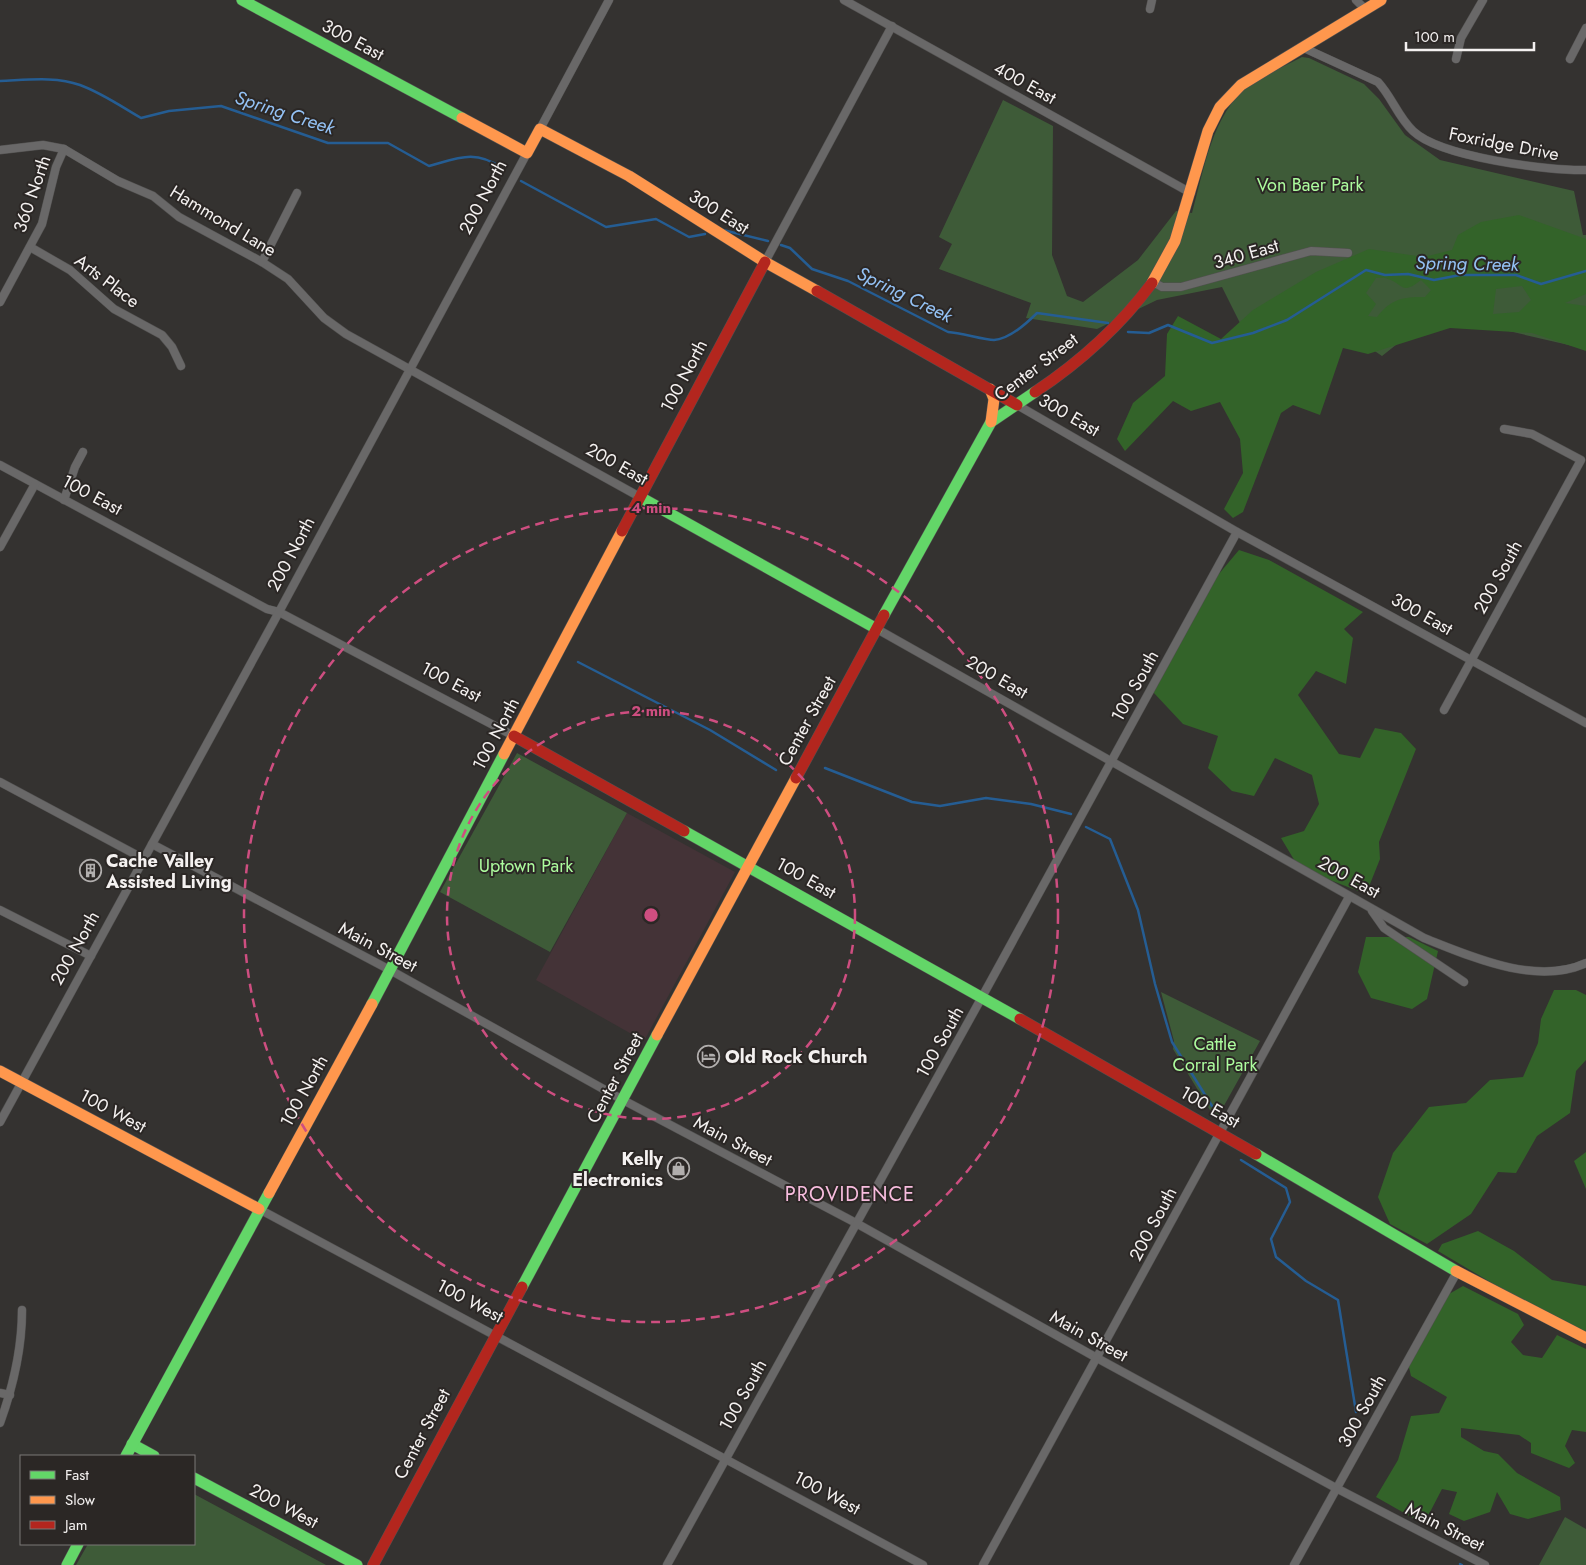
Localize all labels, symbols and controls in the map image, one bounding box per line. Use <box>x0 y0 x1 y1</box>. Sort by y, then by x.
street label: 300 East <box>317 13 389 68</box>
scale bar <box>1406 20 1534 52</box>
text: 100 m <box>1414 26 1455 48</box>
street label: 400 East <box>989 55 1061 111</box>
water label: Spring Creek <box>231 84 339 142</box>
street label: Foxridge Drive <box>1447 121 1561 167</box>
street label: 360 North <box>7 152 57 236</box>
street label: 200 North <box>453 155 513 239</box>
park label: Von Baer Park <box>1257 172 1363 198</box>
street label: Hammond Lane <box>165 179 281 263</box>
street label: 300 East <box>684 183 755 241</box>
street label: 340 East <box>1210 232 1282 276</box>
street label: Arts Place <box>69 248 145 314</box>
water label: Spring Creek <box>1415 249 1520 278</box>
water label: Spring Creek <box>852 260 958 330</box>
street label: Center Street <box>989 326 1084 407</box>
street label: 100 North <box>654 335 714 417</box>
street label: 300 East <box>1034 387 1105 443</box>
street label: 200 East <box>581 436 653 492</box>
street label: 100 East <box>57 468 128 522</box>
text: 4 min <box>631 497 671 519</box>
street label: 200 North <box>261 512 321 596</box>
street label: 200 South <box>1467 536 1529 618</box>
street label: 300 East <box>1386 586 1458 642</box>
street label: 100 South <box>1105 646 1165 726</box>
street label: 200 East <box>961 649 1033 705</box>
street label: 100 East <box>416 655 487 709</box>
street label: Center Street <box>772 671 843 771</box>
street label: 100 North <box>466 693 526 775</box>
text: 2 min <box>631 700 671 722</box>
place label: Cache Valley Assisted Living <box>105 848 232 895</box>
street label: 200 East <box>1313 849 1385 905</box>
street label: 100 East <box>771 851 841 906</box>
park label: Uptown Park <box>479 853 573 879</box>
building icon: Cache Valley Assisted Living <box>78 859 102 883</box>
street label: 200 North <box>44 906 106 990</box>
centre of rings <box>642 906 660 924</box>
street label: Main Street <box>334 915 423 979</box>
street label: 100 South <box>910 1002 970 1082</box>
street label: Center Street <box>580 1028 650 1128</box>
park label: Cattle Corral Park <box>1173 1031 1257 1078</box>
place label: Old Rock Church <box>725 1044 868 1070</box>
hotel icon: Old Rock Church <box>697 1045 721 1069</box>
street label: 100 North <box>274 1050 334 1132</box>
street label: 100 East <box>1175 1079 1245 1135</box>
street label: 100 West <box>75 1083 152 1140</box>
street label: Main Street <box>689 1109 778 1173</box>
place label: Kelly Electronics <box>572 1146 664 1193</box>
shop icon: Kelly Electronics <box>667 1157 691 1181</box>
district label: PROVIDENCE <box>785 1180 915 1209</box>
street label: 200 South <box>1123 1183 1183 1265</box>
street label: 100 West <box>432 1273 509 1330</box>
street label: Main Street <box>1045 1304 1133 1368</box>
street label: 100 South <box>713 1355 773 1435</box>
street label: 300 South <box>1331 1370 1393 1452</box>
street label: Center Street <box>387 1384 457 1484</box>
legend <box>20 1455 195 1545</box>
text: Fast <box>65 1464 89 1486</box>
street label: 100 West <box>789 1465 866 1522</box>
street label: 200 West <box>245 1477 324 1535</box>
text: Slow <box>65 1489 96 1511</box>
street label: Main Street <box>1401 1496 1490 1558</box>
text: Jam <box>63 1514 88 1536</box>

